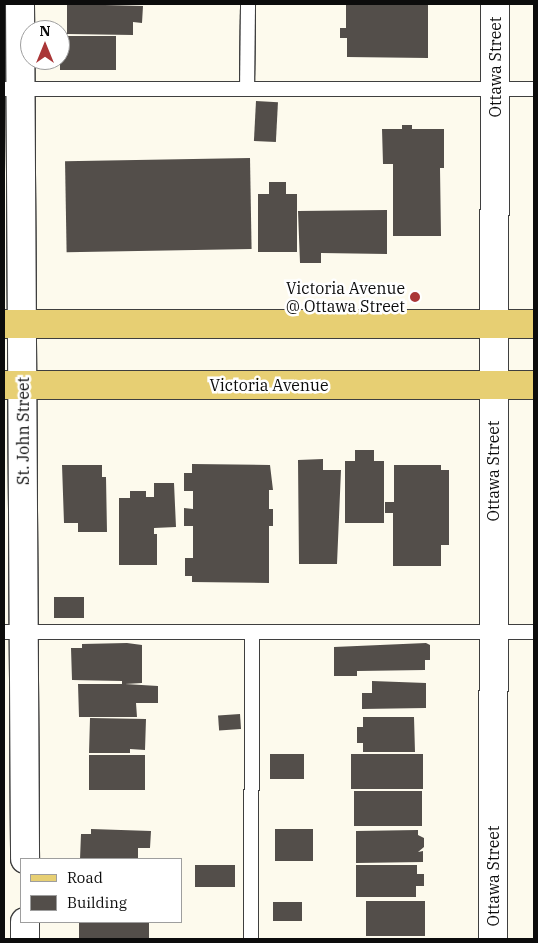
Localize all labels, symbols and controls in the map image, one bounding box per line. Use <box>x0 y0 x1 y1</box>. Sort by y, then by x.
street label: Ottawa Street <box>485 17 505 117</box>
north arrow <box>20 20 70 70</box>
text: N <box>39 22 51 40</box>
place label: Victoria Avenue @ Ottawa Street <box>286 278 405 316</box>
marker: Victoria Avenue @ Ottawa Street <box>409 291 421 303</box>
street label: Victoria Avenue <box>209 375 329 395</box>
street label: St. John Street <box>13 377 33 485</box>
street label: Ottawa Street <box>483 421 503 521</box>
street label: Ottawa Street <box>483 826 503 926</box>
legend <box>20 858 182 923</box>
text: Road <box>67 868 103 887</box>
text: Building <box>67 893 127 912</box>

